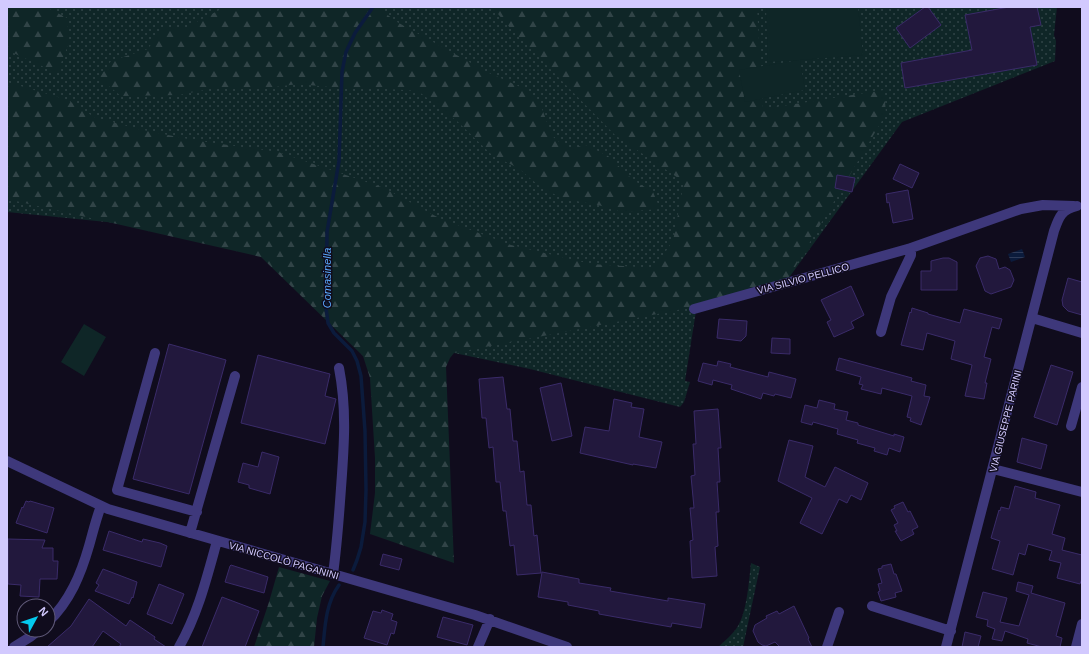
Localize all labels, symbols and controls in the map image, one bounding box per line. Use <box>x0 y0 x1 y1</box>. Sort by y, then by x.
water label: Comasinella <box>321 248 333 308</box>
street label: VIA SILVIO PELLICO <box>756 261 851 296</box>
street label: VIA GIUSEPPE PARINI <box>987 369 1024 473</box>
street label: VIA NICCOLÒ PAGANINI <box>228 539 340 581</box>
north arrow <box>16 598 56 638</box>
text: N <box>37 605 51 619</box>

